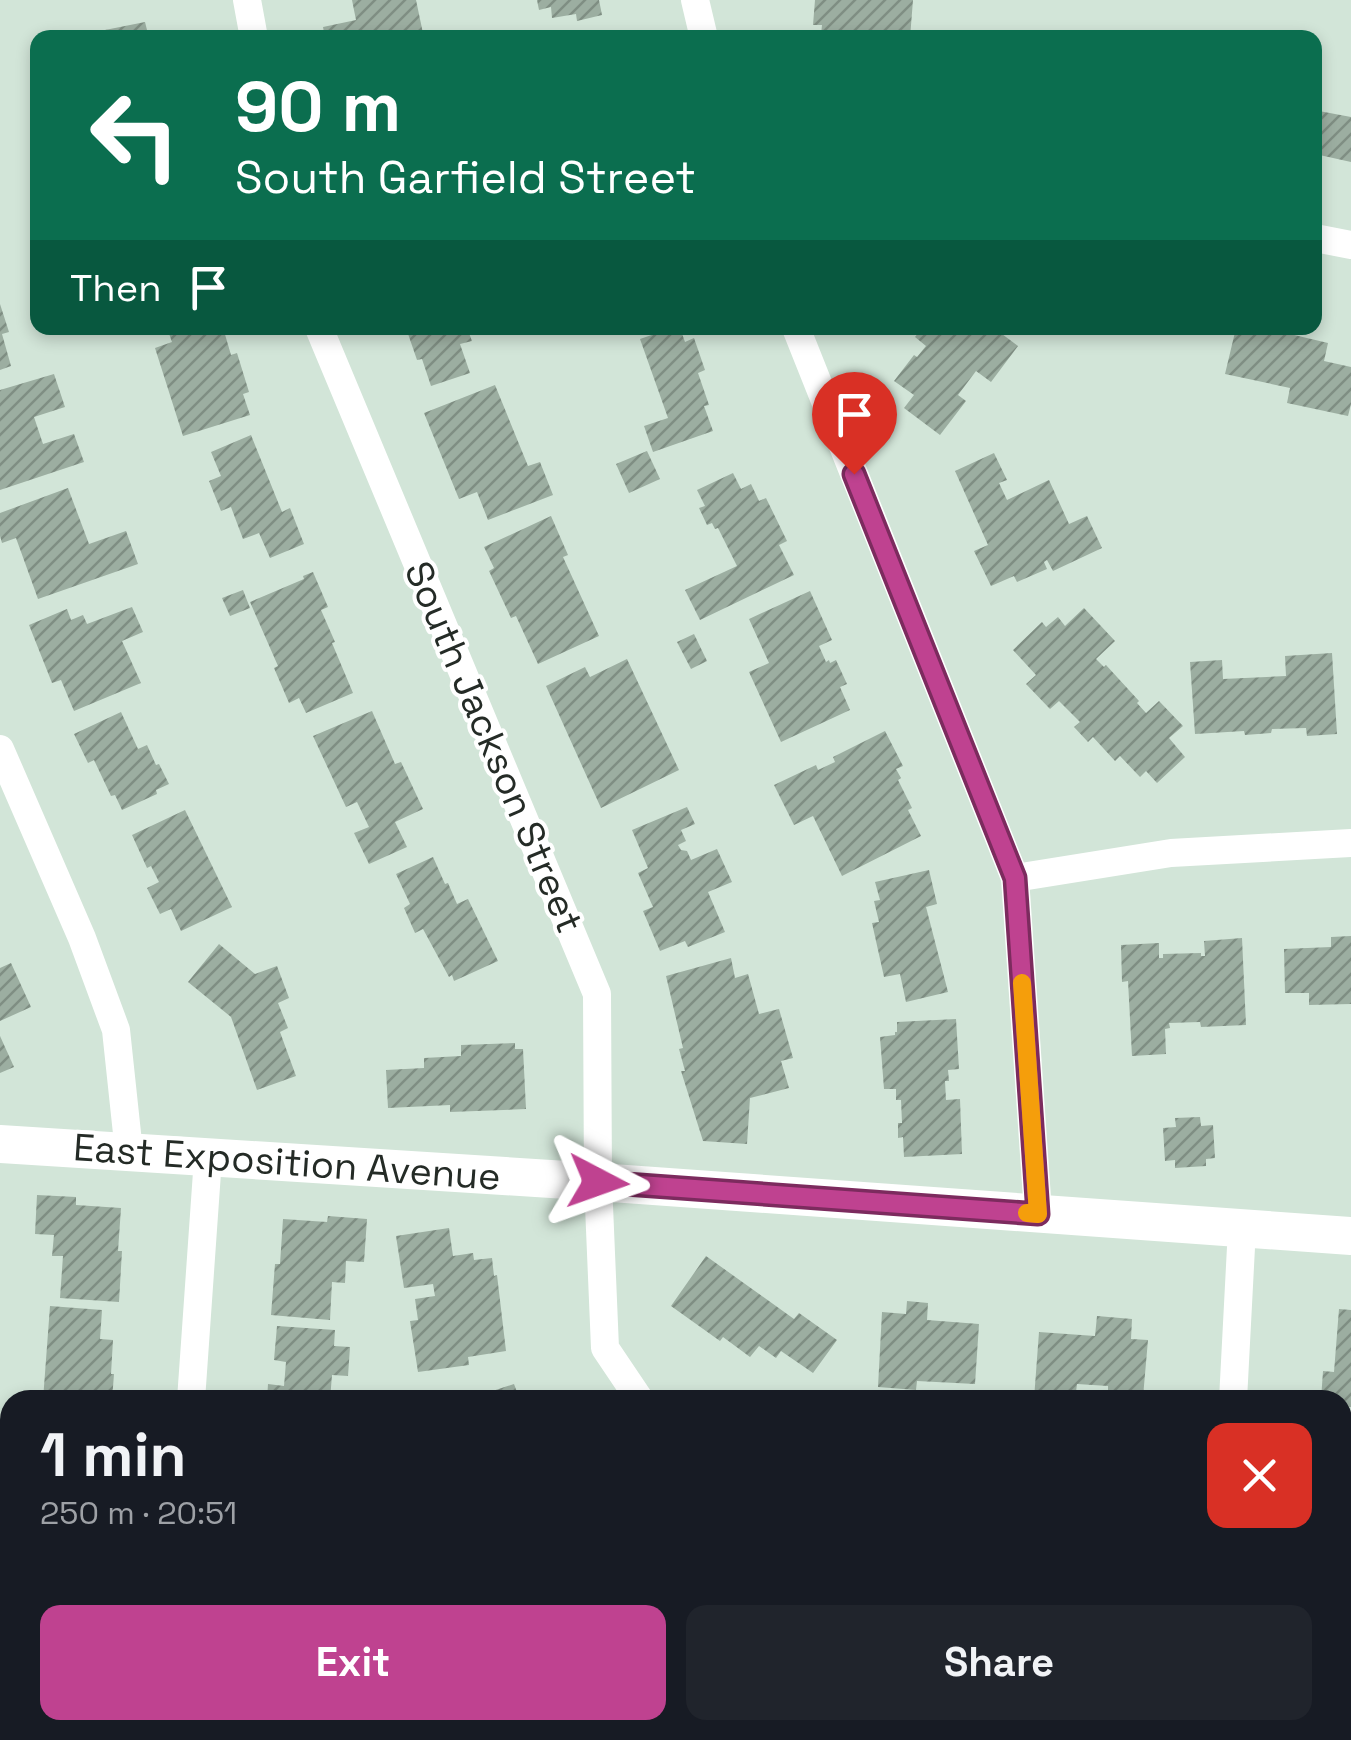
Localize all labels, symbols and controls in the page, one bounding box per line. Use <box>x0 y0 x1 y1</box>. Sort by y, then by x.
text: 90 m <box>235 62 401 151</box>
icon: left <box>70 70 200 200</box>
text: South Garfield Street <box>235 149 696 206</box>
icon: arrive <box>181 260 236 315</box>
text: Then <box>70 264 161 312</box>
pin <box>812 372 897 475</box>
icon: arrive <box>827 387 882 442</box>
street label: South Jackson Street <box>394 554 594 940</box>
street label: East Exposition Avenue <box>72 1123 502 1201</box>
position arrow <box>546 1130 650 1234</box>
text: 1 min <box>40 1417 187 1494</box>
button: close <box>1207 1423 1312 1528</box>
text: 250 m · 20:51 <box>40 1493 237 1533</box>
button: Exit <box>40 1605 666 1720</box>
button: Share <box>686 1605 1312 1720</box>

